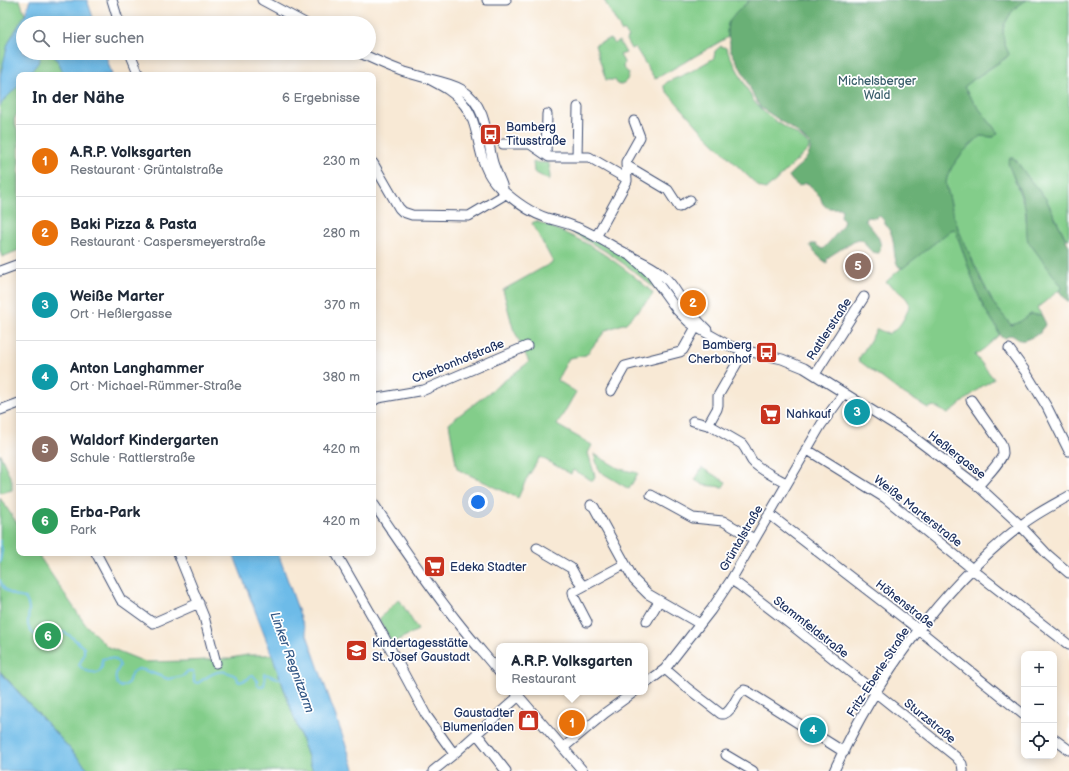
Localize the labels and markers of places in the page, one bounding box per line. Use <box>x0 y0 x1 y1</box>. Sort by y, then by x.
place label: Bamberg Titusstraße <box>506 120 566 149</box>
bus stop icon: Bamberg Titusstraße <box>478 121 504 147</box>
pin: 5 <box>845 251 871 281</box>
pin: 2 <box>680 288 706 318</box>
place label: Bamberg Cherbonhof <box>688 338 752 367</box>
bus stop icon: Bamberg Cherbonhof <box>754 339 780 365</box>
pin: 3 <box>844 397 870 427</box>
supermarket icon: Nahkauf <box>757 401 783 427</box>
place label: Nahkauf <box>786 407 832 422</box>
supermarket icon: Edeka Stadter <box>422 554 448 580</box>
place label: Edeka Stadter <box>450 560 527 575</box>
pin: 6 <box>35 621 61 651</box>
place label: Kindertagesstätte St. Josef Gaustadt <box>372 636 470 665</box>
school or university icon: Kindertagesstätte St. Josef Gaustadt <box>343 637 369 663</box>
place label: Gaustadter Blumenladen <box>442 706 515 735</box>
shop icon: Gaustadter Blumenladen <box>516 707 542 733</box>
pin: 1 <box>559 708 585 738</box>
pin: 4 <box>800 715 826 745</box>

